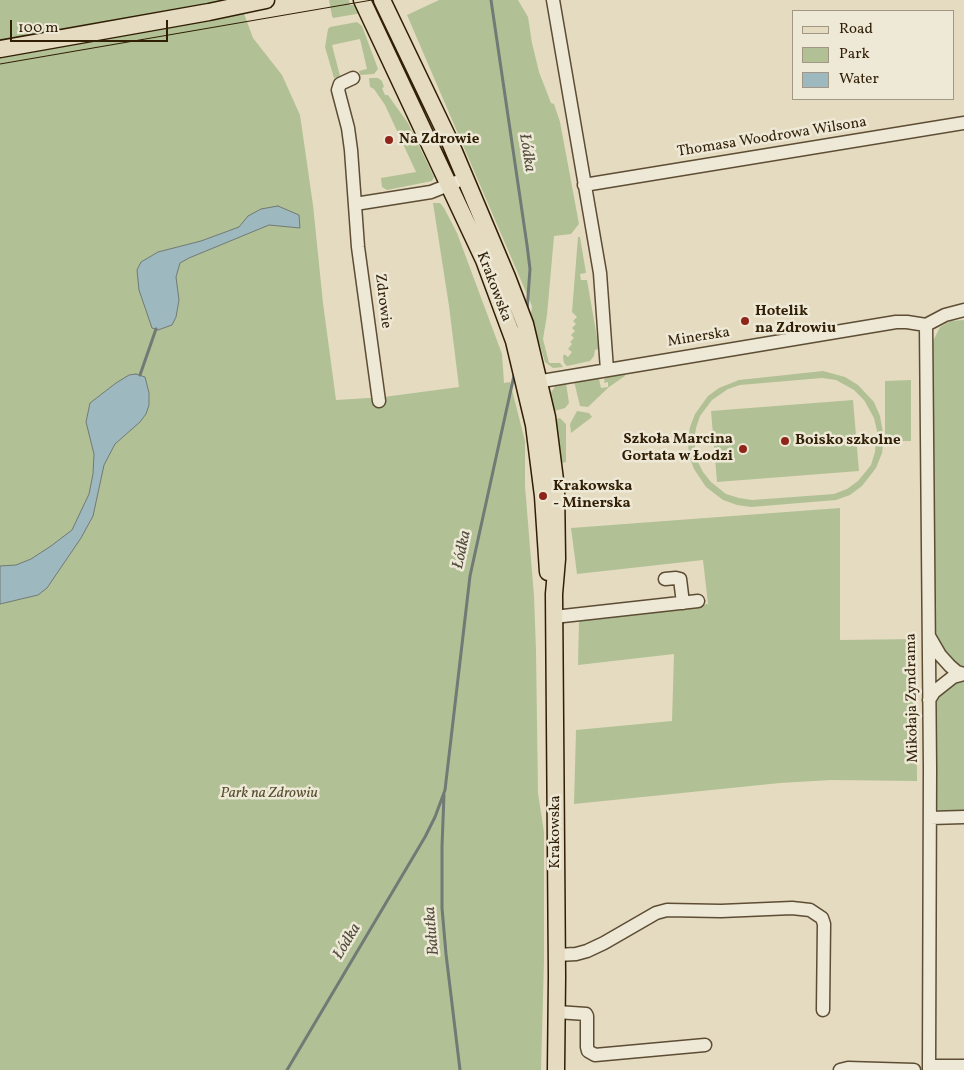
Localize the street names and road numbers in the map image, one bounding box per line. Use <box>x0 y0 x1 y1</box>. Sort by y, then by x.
street label: Thomasa Woodrowa Wilsona <box>676 114 868 162</box>
street label: Krakowska <box>471 250 515 324</box>
street label: Zdrowie <box>370 272 394 330</box>
street label: Minerska <box>667 324 731 352</box>
street label: Mikołaja Zyndrama <box>903 633 923 763</box>
street label: Krakowska <box>547 795 565 869</box>

